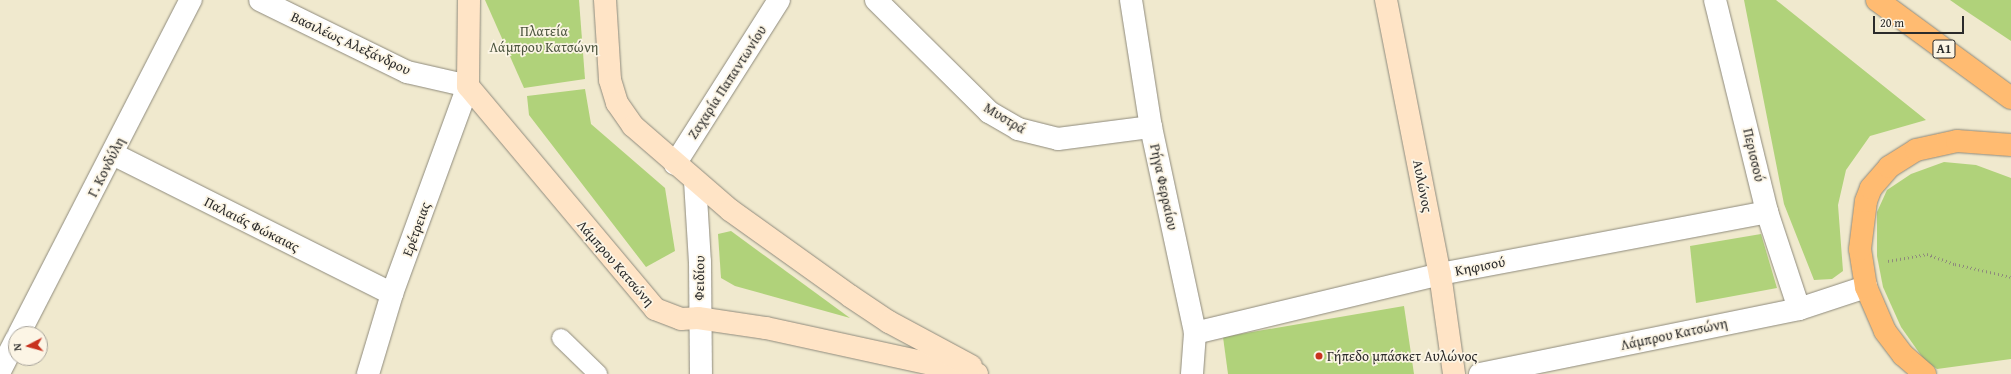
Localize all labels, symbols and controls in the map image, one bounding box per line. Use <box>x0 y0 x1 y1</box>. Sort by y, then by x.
street label: Βασιλέως Αλεξάνδρου <box>289 8 413 78</box>
scale bar <box>1875 8 1966 34</box>
text: 20 m <box>1880 14 1904 31</box>
street label: Ζαχαρία Παπαντωνίου <box>684 22 770 142</box>
park label: Πλατεία Λάμπρου Κατσώνη <box>490 23 598 56</box>
road number: Α1 <box>1932 38 1956 60</box>
street label: Μυστρά <box>981 99 1029 137</box>
street label: Περισσού <box>1740 127 1768 183</box>
street label: Γ. Κονδύλη <box>84 134 128 200</box>
street label: Ρήγα Φερραίου <box>1147 142 1181 232</box>
street label: Αυλώνος <box>1410 158 1436 214</box>
street label: Παλαιάς Φώκαιας <box>202 193 302 255</box>
street label: Ερέτρειας <box>398 200 434 258</box>
street label: Λάμπρου Κατσώνη <box>574 216 658 310</box>
street label: Κηφισού <box>1454 253 1506 279</box>
street label: Φειδίου <box>690 255 708 301</box>
street label: Λάμπρου Κατσώνη <box>1619 314 1729 354</box>
north arrow <box>8 326 48 366</box>
text: N <box>9 343 25 352</box>
place label: Γήπεδο μπάσκετ Αυλώνος <box>1327 348 1477 364</box>
marker: Γήπεδο μπάσκετ Αυλώνος <box>1314 351 1324 361</box>

